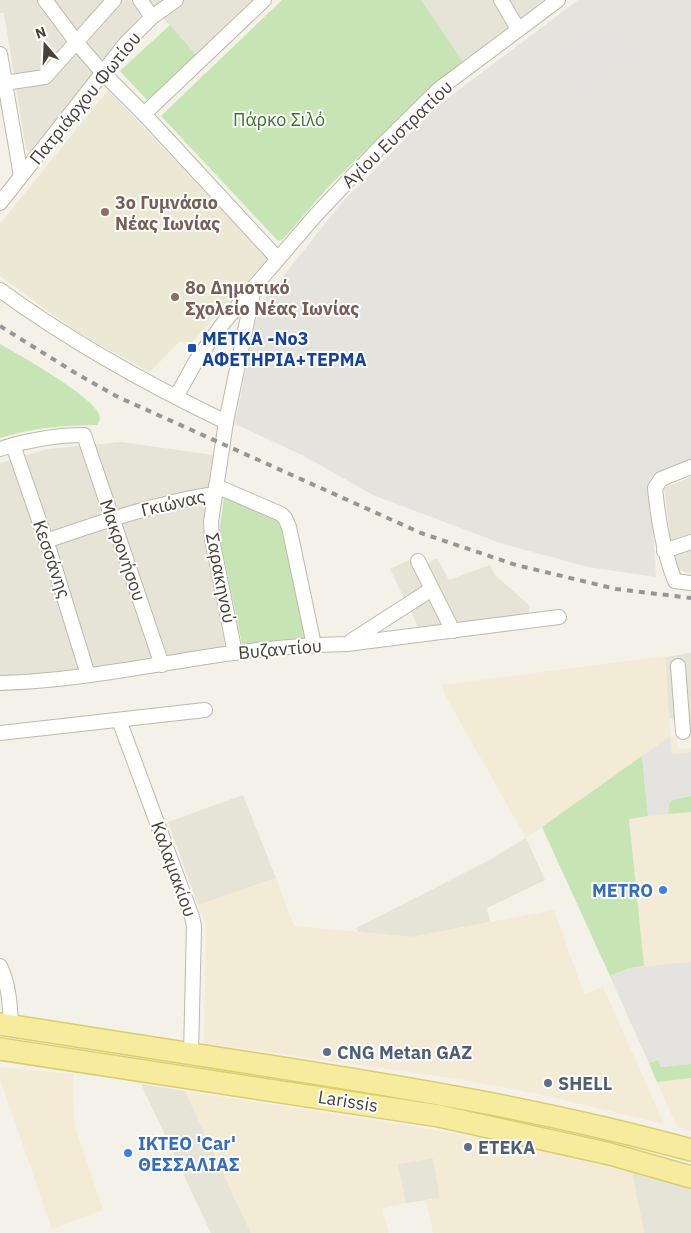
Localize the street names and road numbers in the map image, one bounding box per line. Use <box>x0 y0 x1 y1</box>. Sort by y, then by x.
street label: Πατριάρχου Φωτίου <box>24 27 146 169</box>
street label: Αγίου Ευστρατίου <box>337 75 457 193</box>
street label: Γκιώνας <box>139 484 208 522</box>
street label: Μακρονήσου <box>95 496 151 604</box>
street label: Κεσσάνης <box>28 517 76 601</box>
street label: Σαρακηνού <box>201 531 241 625</box>
street label: Βυζαντίου <box>237 634 323 664</box>
street label: Καλαμακίου <box>146 818 202 920</box>
street label: Larissis <box>316 1085 380 1117</box>

